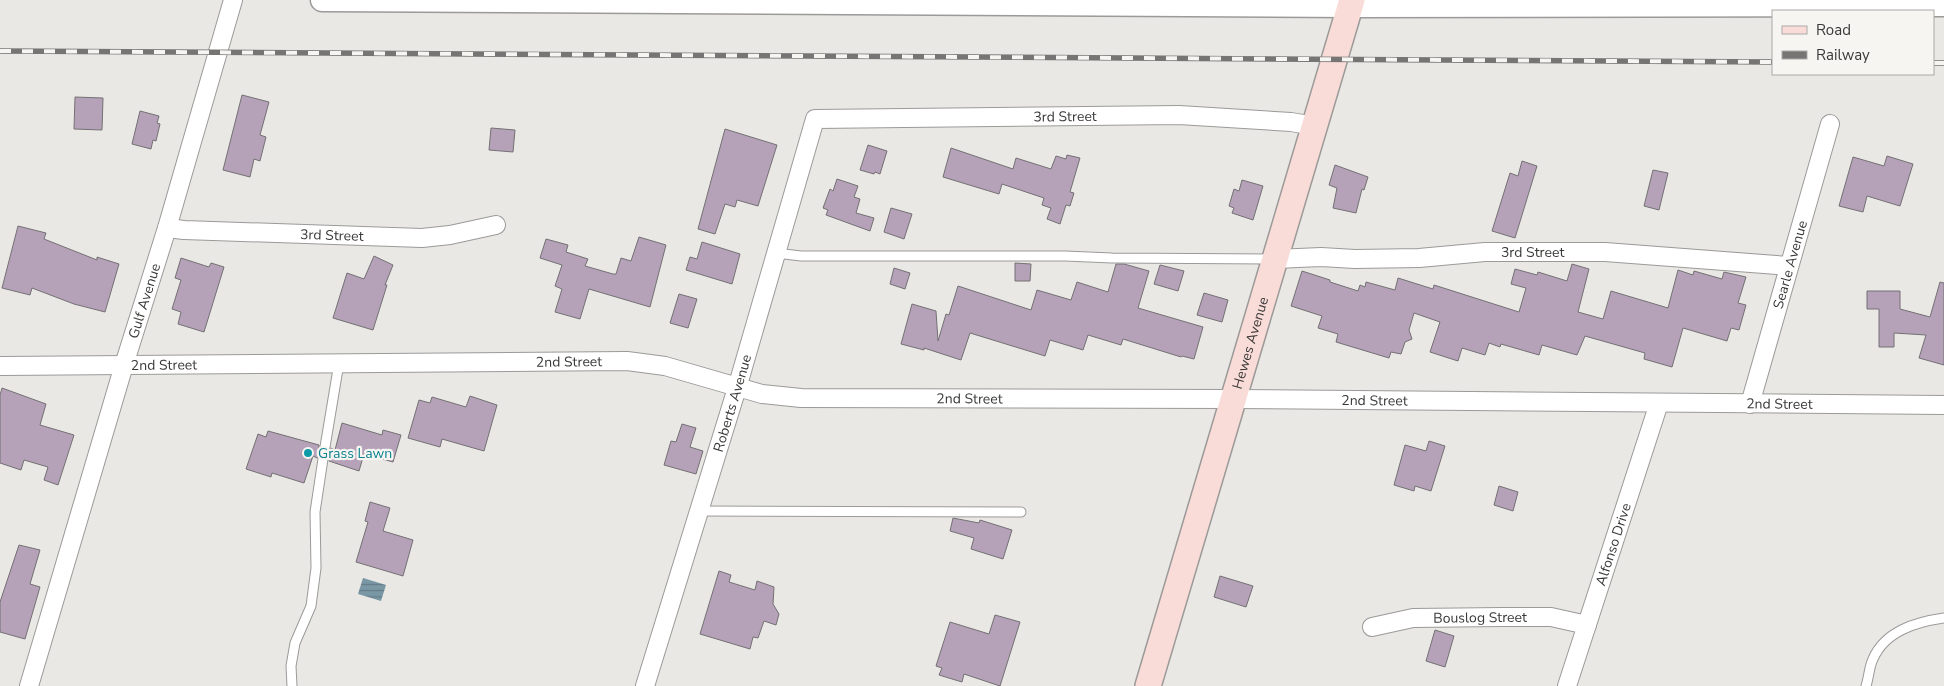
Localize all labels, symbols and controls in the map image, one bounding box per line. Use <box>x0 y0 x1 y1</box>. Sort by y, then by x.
legend <box>1772 10 1934 75</box>
text: Road <box>1816 20 1851 40</box>
text: Railway <box>1816 45 1870 65</box>
street label: 3rd Street <box>1033 106 1097 126</box>
street label: Searle Avenue <box>1768 218 1812 311</box>
street label: 3rd Street <box>300 224 364 246</box>
street label: 3rd Street <box>1501 243 1564 262</box>
street label: Gulf Avenue <box>123 261 165 341</box>
street label: Hewes Avenue <box>1227 295 1273 391</box>
street label: 2nd Street <box>536 352 602 371</box>
street label: Roberts Avenue <box>708 352 756 454</box>
street label: 2nd Street <box>131 355 197 374</box>
street label: 2nd Street <box>936 389 1003 408</box>
street label: 2nd Street <box>1341 390 1408 410</box>
street label: 2nd Street <box>1746 394 1813 413</box>
place label: Grass Lawn <box>318 444 392 463</box>
marker: Grass Lawn <box>302 447 314 459</box>
street label: Alfonso Drive <box>1591 501 1635 588</box>
street label: Bouslog Street <box>1433 608 1527 627</box>

